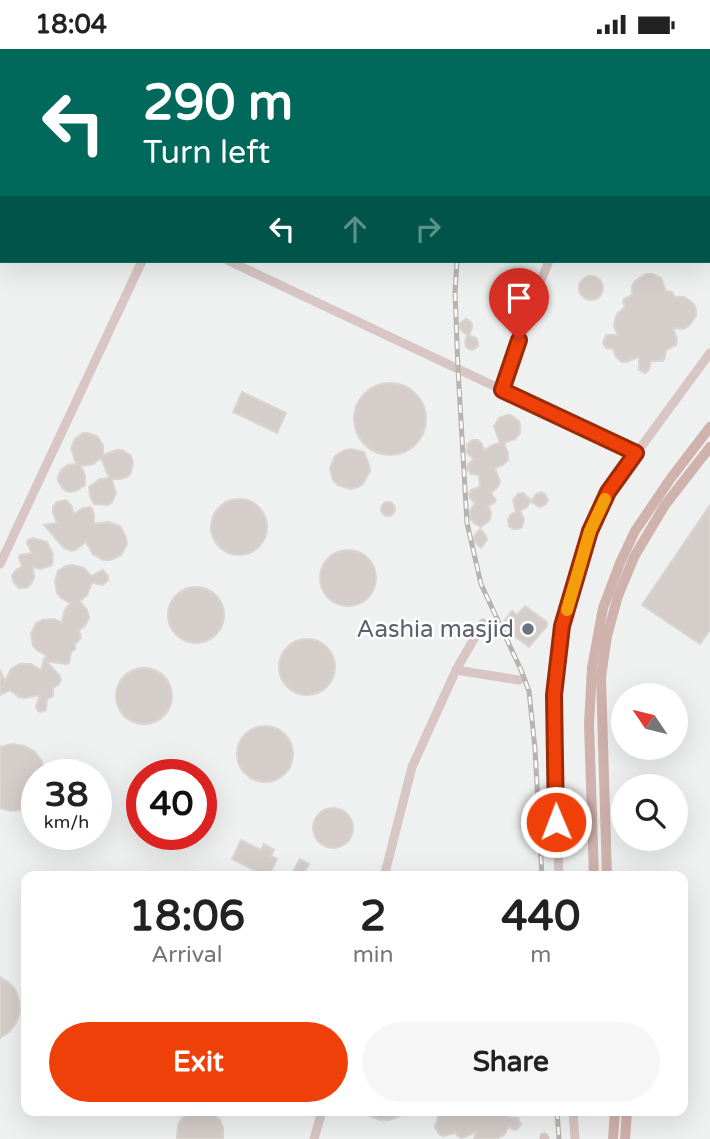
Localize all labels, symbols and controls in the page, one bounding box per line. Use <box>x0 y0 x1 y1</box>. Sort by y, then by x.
text: 18:04 <box>35 9 107 40</box>
text: 290 m <box>143 74 293 133</box>
icon: left <box>28 77 119 168</box>
text: Turn left <box>143 134 270 172</box>
icon: left <box>263 210 301 248</box>
icon: ahead <box>336 210 374 248</box>
icon: right <box>409 210 447 248</box>
pin <box>489 268 549 340</box>
icon: arrive <box>500 279 538 317</box>
place label: Aashia masjid <box>357 615 514 644</box>
marker: Aashia masjid <box>520 621 536 637</box>
north arrow <box>611 683 688 759</box>
map controls <box>611 683 688 851</box>
speed limit sign: 40 <box>126 759 217 850</box>
text: 38 <box>45 774 88 816</box>
button: search <box>611 774 688 851</box>
position arrow <box>519 785 593 859</box>
text: km/h <box>44 811 89 833</box>
text: 18:06 <box>129 891 245 942</box>
text: 2 <box>360 891 386 942</box>
text: 440 <box>501 891 580 942</box>
text: Arrival <box>151 941 222 969</box>
text: min <box>353 941 394 969</box>
text: m <box>530 941 551 969</box>
button: Exit <box>49 1022 348 1102</box>
button: Share <box>362 1022 660 1102</box>

